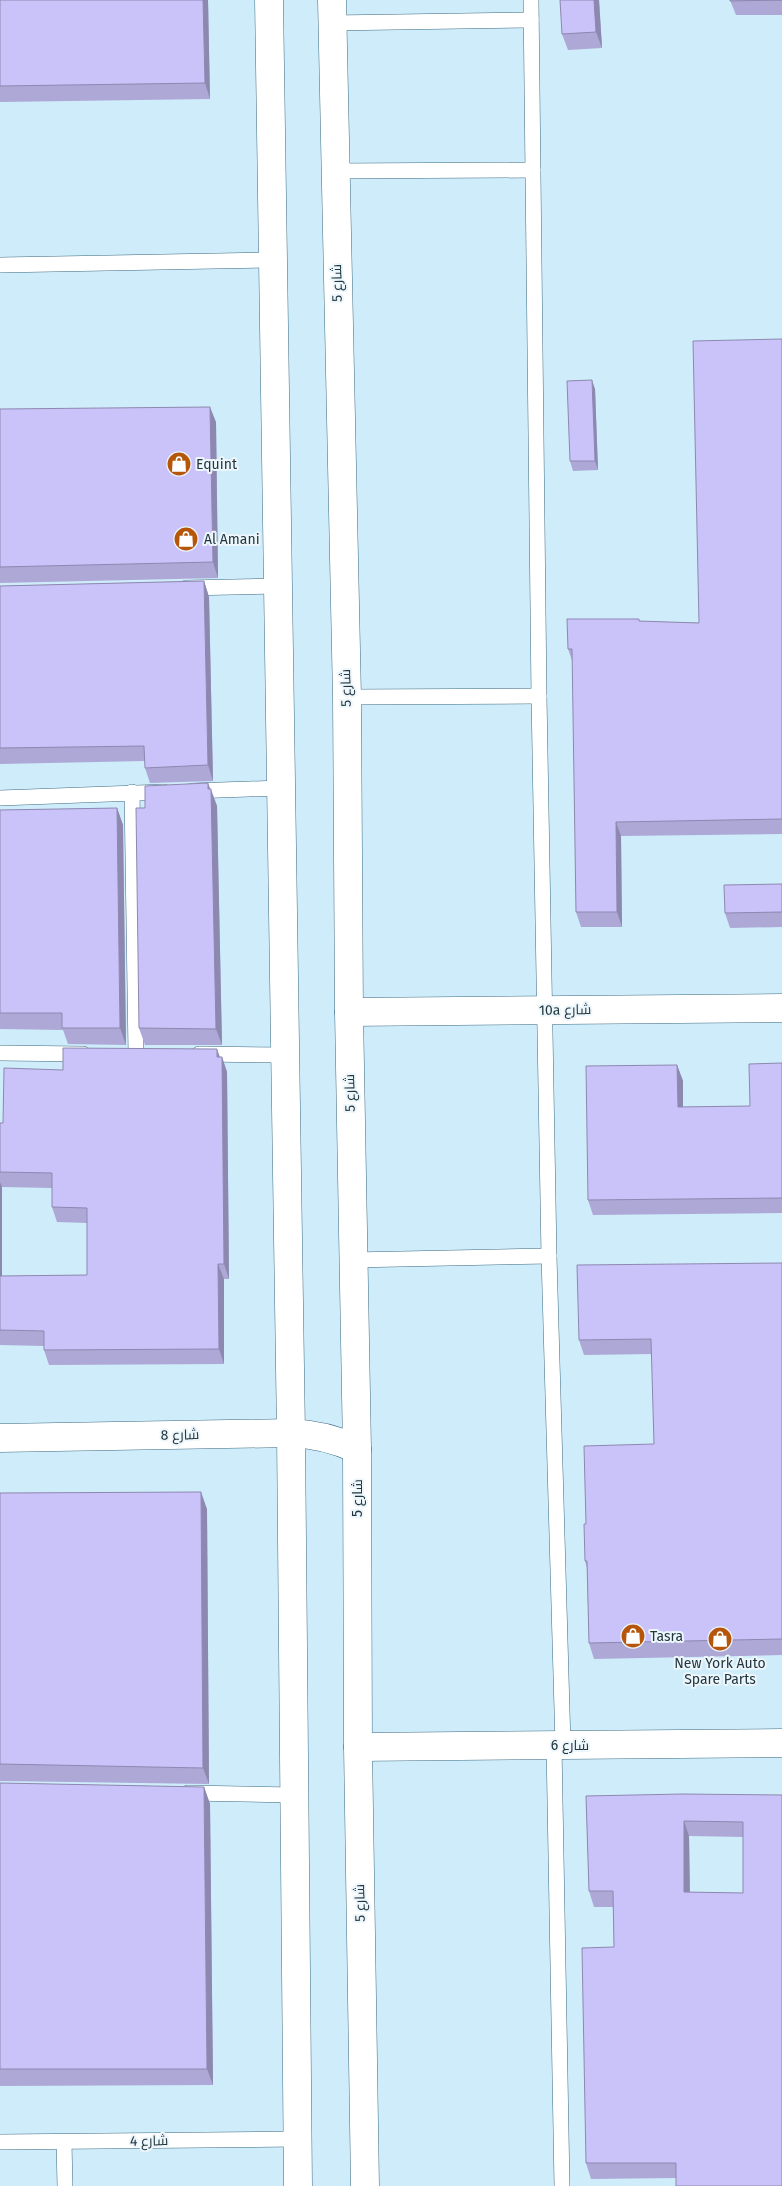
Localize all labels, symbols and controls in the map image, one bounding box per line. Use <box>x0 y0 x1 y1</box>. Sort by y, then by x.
street label: شارع 5 <box>328 264 346 302</box>
shop icon: Equint <box>166 451 192 477</box>
place label: Equint <box>196 456 238 473</box>
shop icon: Al Amani <box>173 526 199 552</box>
place label: Al Amani <box>204 531 260 548</box>
street label: شارع 5 <box>337 669 355 707</box>
street label: 10a شارع <box>539 1001 591 1019</box>
street label: شارع 5 <box>341 1074 359 1112</box>
street label: شارع 8 <box>161 1426 199 1444</box>
street label: شارع 5 <box>349 1479 366 1517</box>
shop icon: Tasra <box>620 1623 646 1649</box>
shop icon: New York Auto Spare Parts <box>707 1626 733 1652</box>
place label: Tasra <box>650 1628 683 1645</box>
place label: New York Auto Spare Parts <box>674 1655 766 1688</box>
street label: شارع 6 <box>551 1737 589 1754</box>
street label: شارع 5 <box>351 1884 369 1922</box>
street label: شارع 4 <box>130 2132 168 2150</box>

